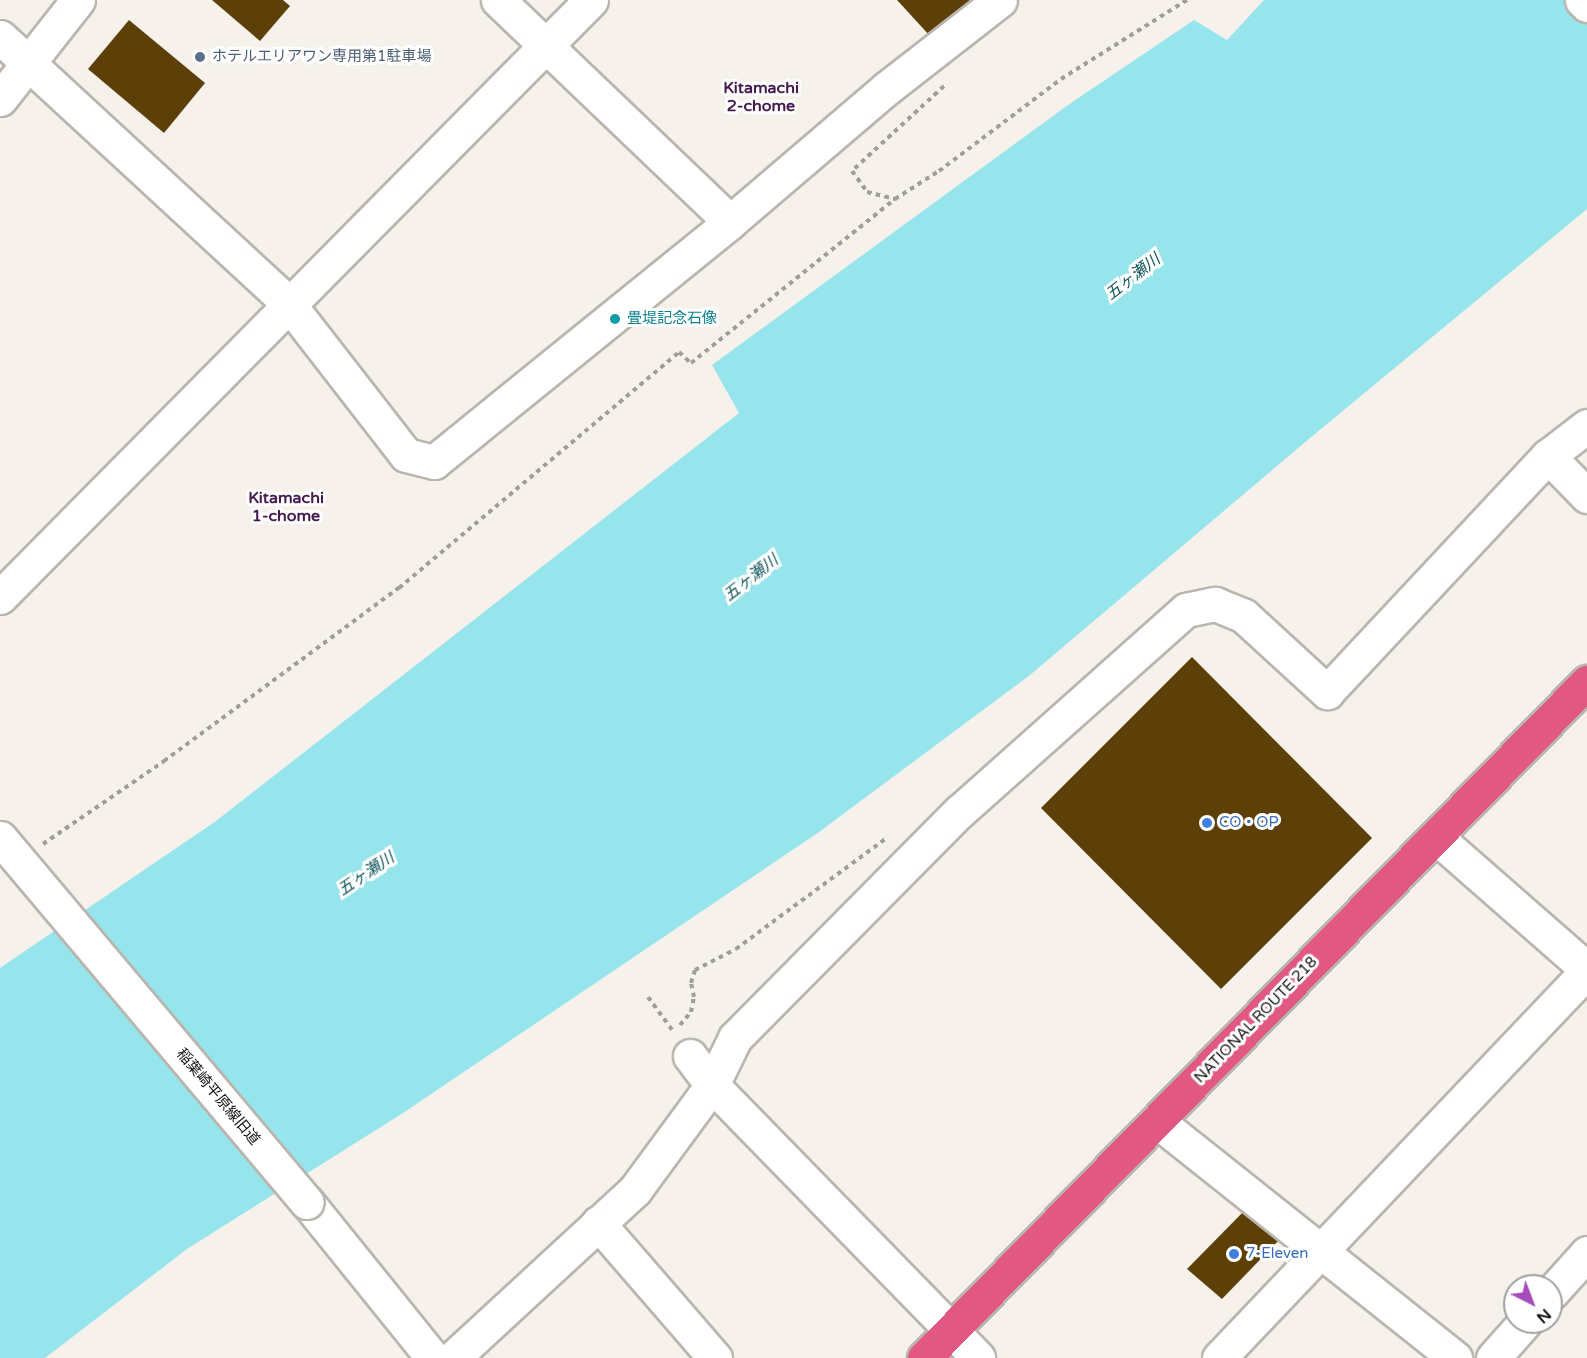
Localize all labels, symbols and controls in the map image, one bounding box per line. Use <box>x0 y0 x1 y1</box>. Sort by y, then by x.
place label: ホテルエリアワン専用第1駐車場 <box>212 48 431 66</box>
marker: ホテルエリアワン専用第1駐車場 <box>193 50 207 64</box>
district label: Kitamachi 2-chome <box>723 78 799 116</box>
water label: 五ヶ瀬川 <box>1102 250 1164 304</box>
place label: 畳堤記念石像 <box>627 310 717 328</box>
marker: 畳堤記念石像 <box>608 312 622 326</box>
district label: Kitamachi 1-chome <box>248 488 324 526</box>
water label: 五ヶ瀬川 <box>720 551 782 605</box>
place label: CO・OP <box>1219 814 1279 832</box>
marker: CO・OP <box>1200 816 1214 830</box>
water label: 五ヶ瀬川 <box>334 848 398 900</box>
street label: NATIONAL ROUTE 218 <box>1191 953 1321 1087</box>
street label: 稲葉崎平原線旧道 <box>173 1045 263 1149</box>
place label: 7-Eleven <box>1246 1245 1308 1263</box>
marker: 7-Eleven <box>1227 1247 1241 1261</box>
north arrow <box>1503 1274 1563 1334</box>
text: N <box>1532 1304 1555 1328</box>

